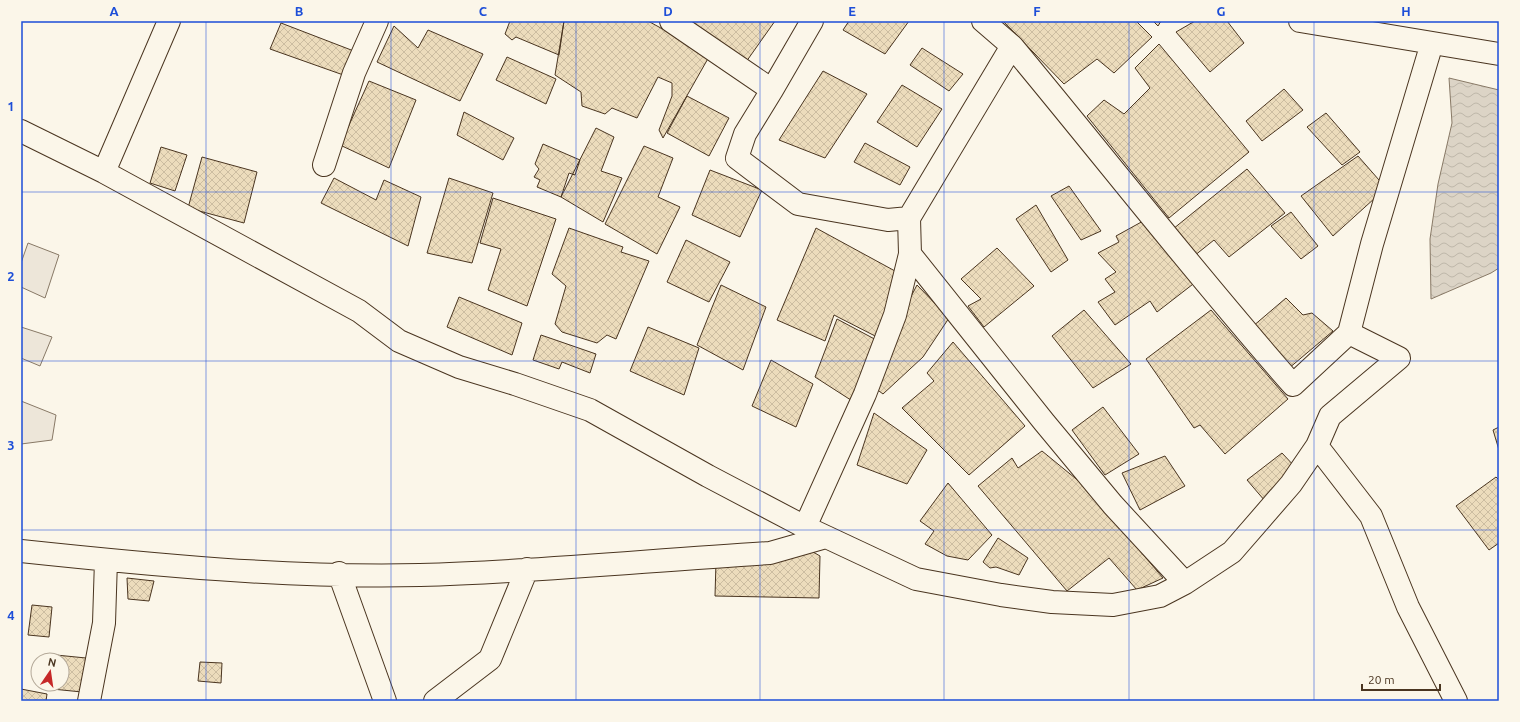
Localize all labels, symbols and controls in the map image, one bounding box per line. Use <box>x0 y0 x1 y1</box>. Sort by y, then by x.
text: A <box>109 4 119 18</box>
text: B <box>295 4 304 18</box>
text: C <box>479 4 488 18</box>
text: D <box>663 4 673 18</box>
text: E <box>848 4 856 18</box>
text: F <box>1033 4 1041 18</box>
text: G <box>1217 4 1226 18</box>
text: H <box>1401 4 1411 18</box>
text: 1 <box>7 99 15 113</box>
text: 2 <box>7 269 15 283</box>
text: 3 <box>7 438 15 452</box>
text: 4 <box>7 608 15 622</box>
north arrow <box>30 652 70 692</box>
text: N <box>47 655 58 669</box>
scale bar <box>1362 666 1440 692</box>
text: 20 m <box>1368 673 1395 686</box>

